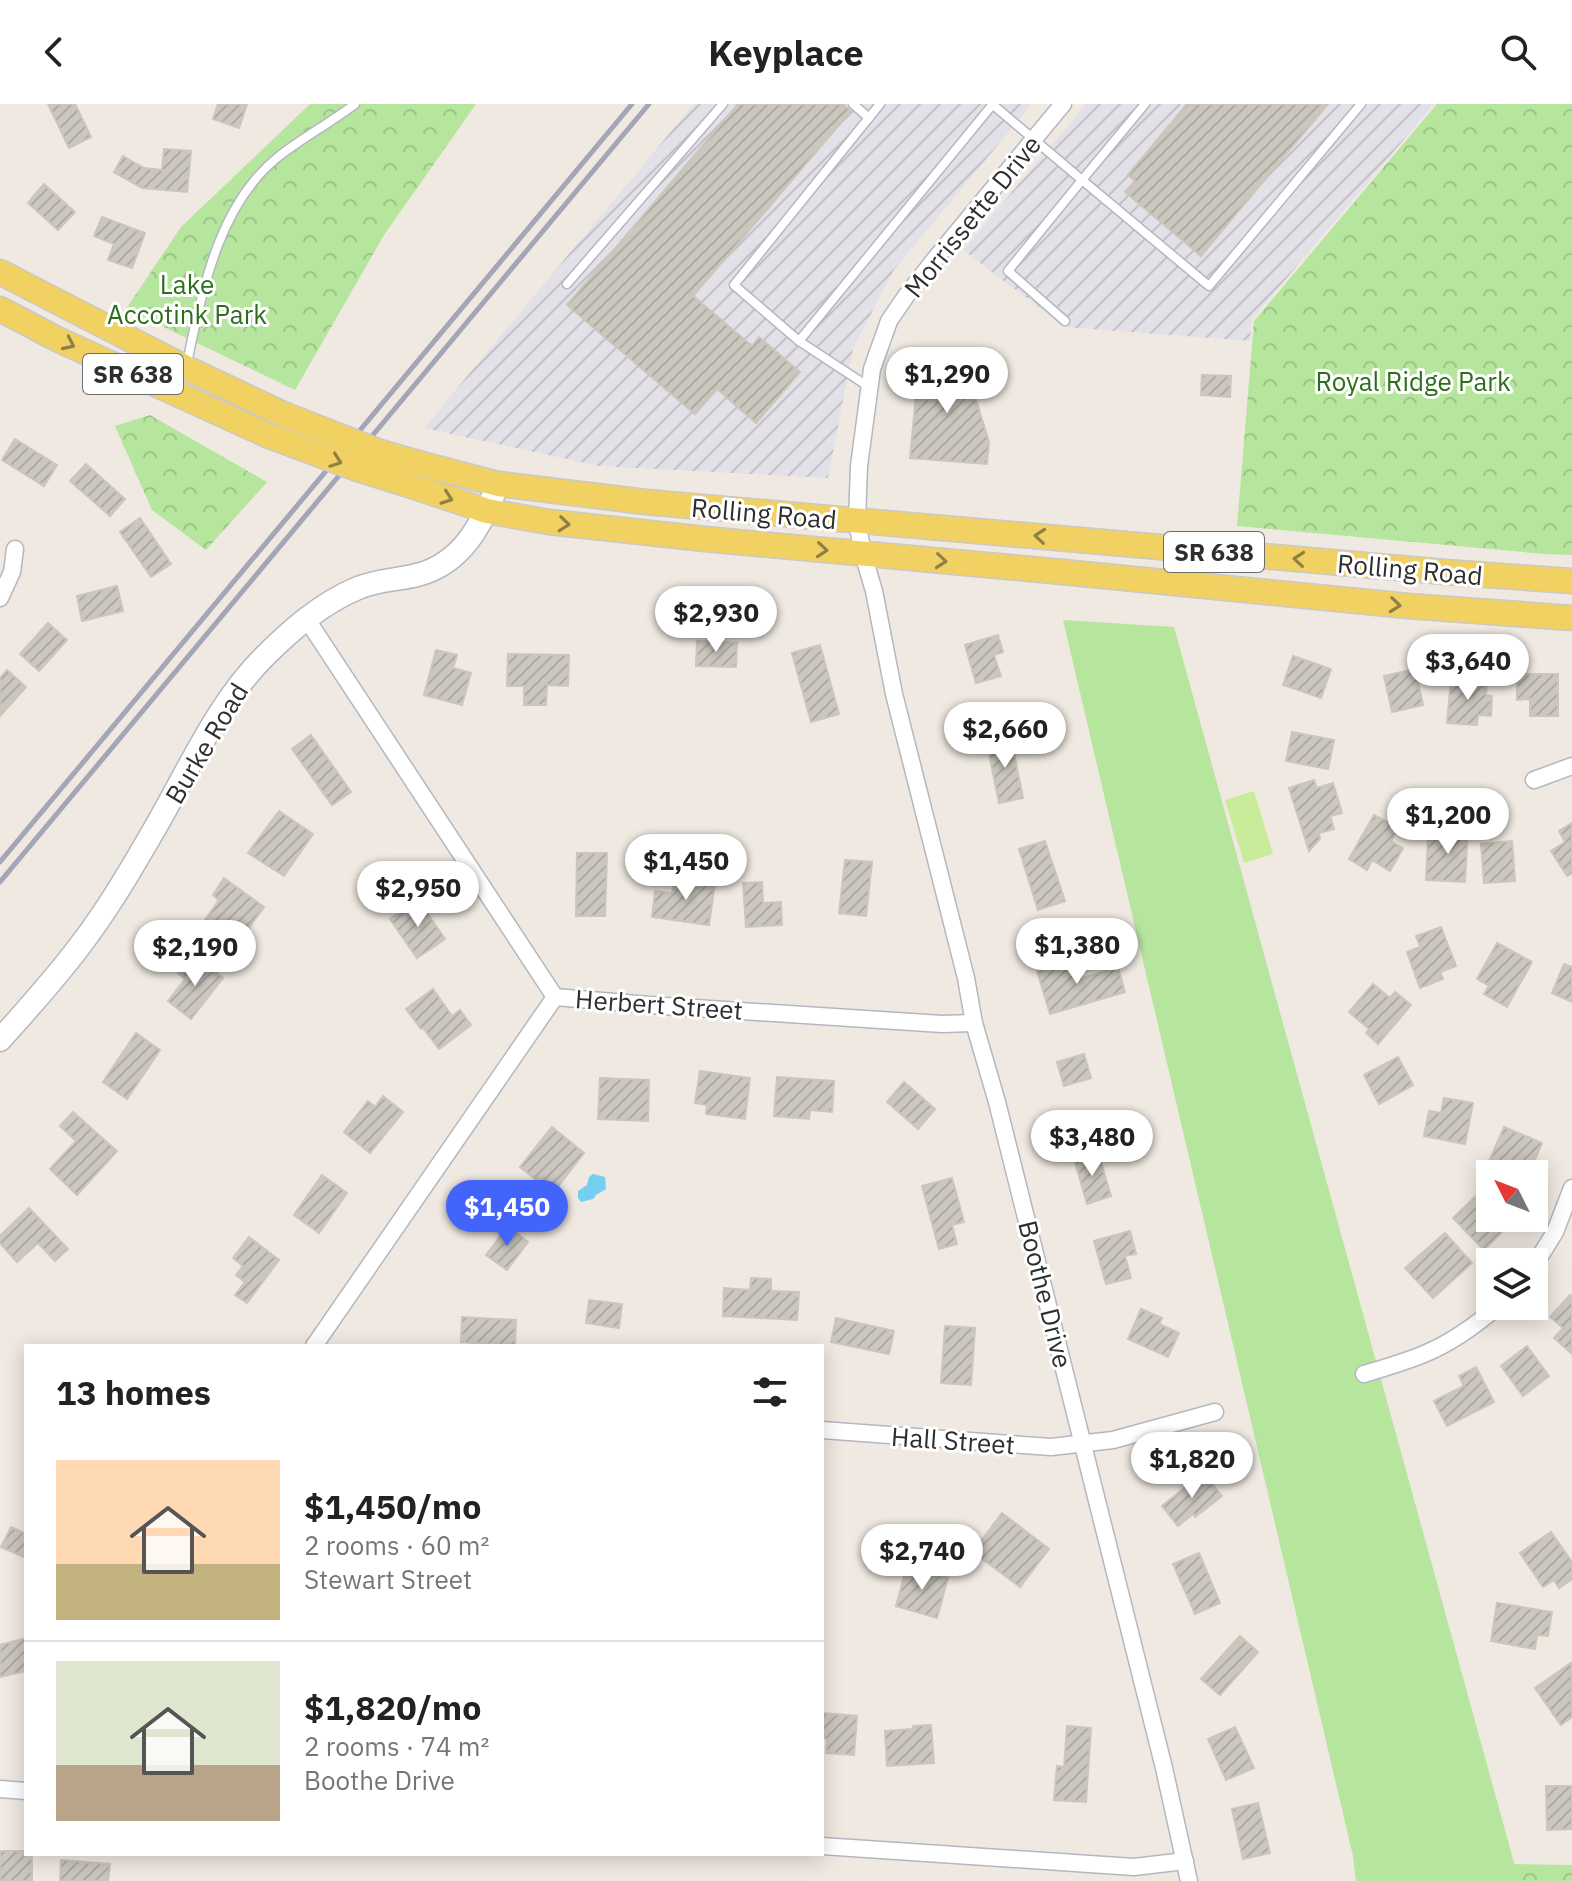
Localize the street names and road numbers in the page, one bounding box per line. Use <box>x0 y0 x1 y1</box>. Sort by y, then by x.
street label: Morrissette Drive <box>896 128 1048 304</box>
road number: SR 638 <box>83 354 183 394</box>
street label: Rolling Road <box>690 490 838 536</box>
road number: SR 638 <box>1164 532 1264 572</box>
street label: Rolling Road <box>1336 546 1484 592</box>
street label: Burke Road <box>157 676 255 810</box>
street label: Herbert Street <box>574 981 744 1027</box>
street label: Boothe Drive <box>1011 1217 1081 1371</box>
street label: Hall Street <box>890 1419 1016 1461</box>

